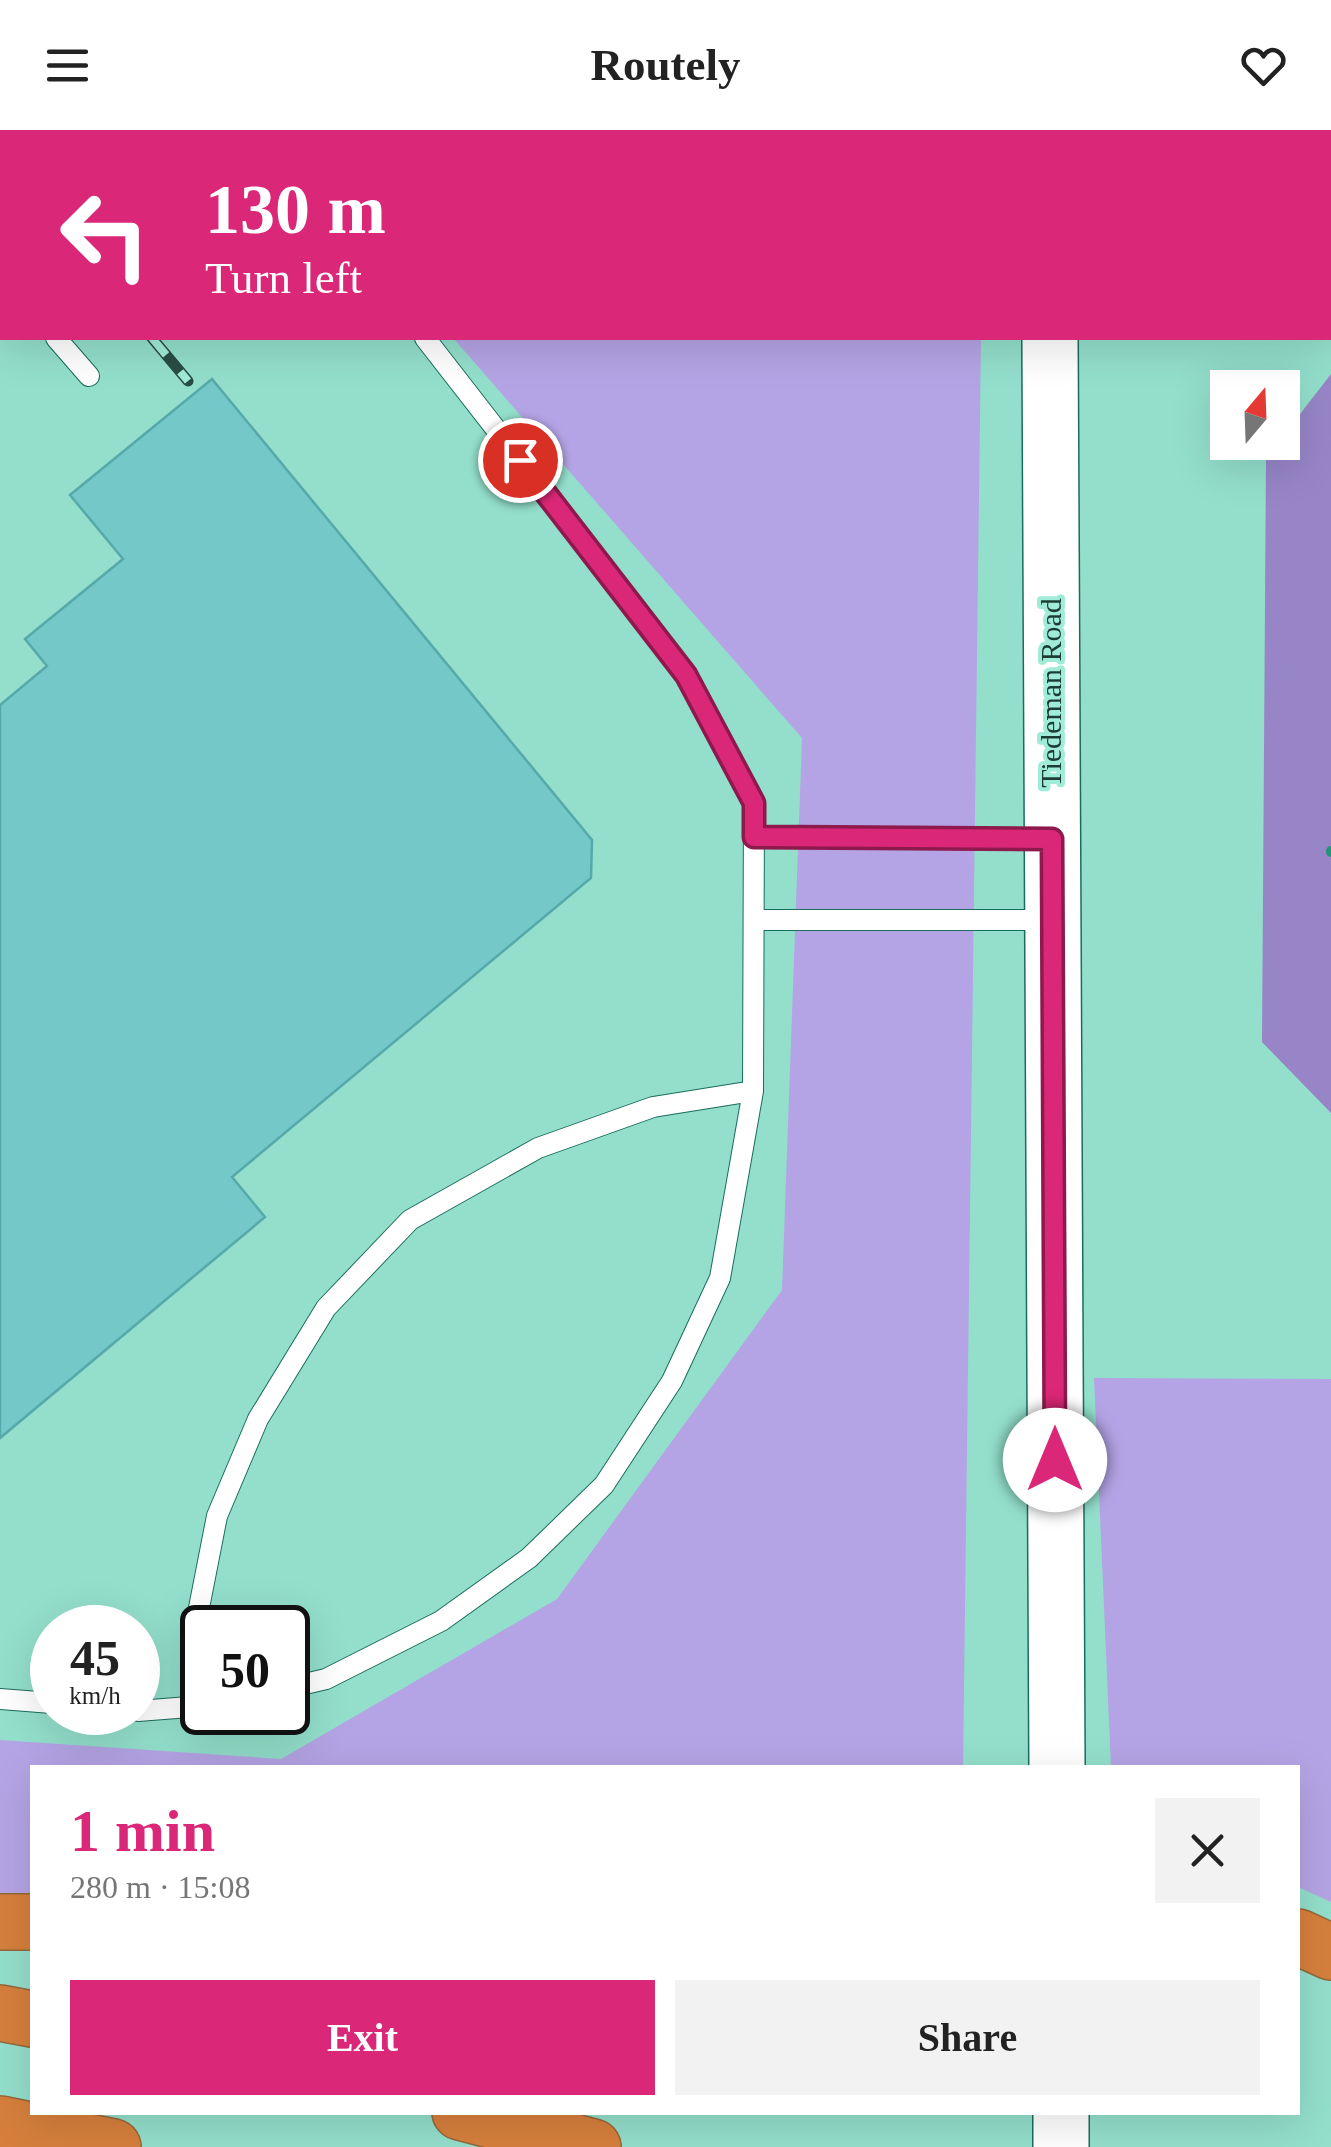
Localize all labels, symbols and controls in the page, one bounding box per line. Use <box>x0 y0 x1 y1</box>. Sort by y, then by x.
icon: menu <box>40 38 95 93</box>
icon: heart <box>1236 38 1291 93</box>
text: Routely <box>591 40 741 90</box>
icon: left <box>40 170 170 300</box>
text: 130 m <box>205 171 386 248</box>
text: Turn left <box>205 253 362 303</box>
north arrow <box>1210 370 1300 460</box>
map controls <box>1210 370 1300 460</box>
pin <box>478 418 563 503</box>
icon: arrive <box>493 433 548 488</box>
street label: Tiedeman Road <box>1034 598 1067 788</box>
position arrow <box>1003 1408 1107 1512</box>
speed limit sign: 50 <box>180 1605 310 1735</box>
text: 45 <box>70 1630 120 1686</box>
text: km/h <box>69 1682 121 1709</box>
text: 1 min <box>70 1798 215 1864</box>
button: close <box>1155 1798 1260 1903</box>
text: 280 m · 15:08 <box>70 1869 250 1905</box>
button: Exit <box>70 1980 655 2095</box>
button: Share <box>675 1980 1260 2095</box>

